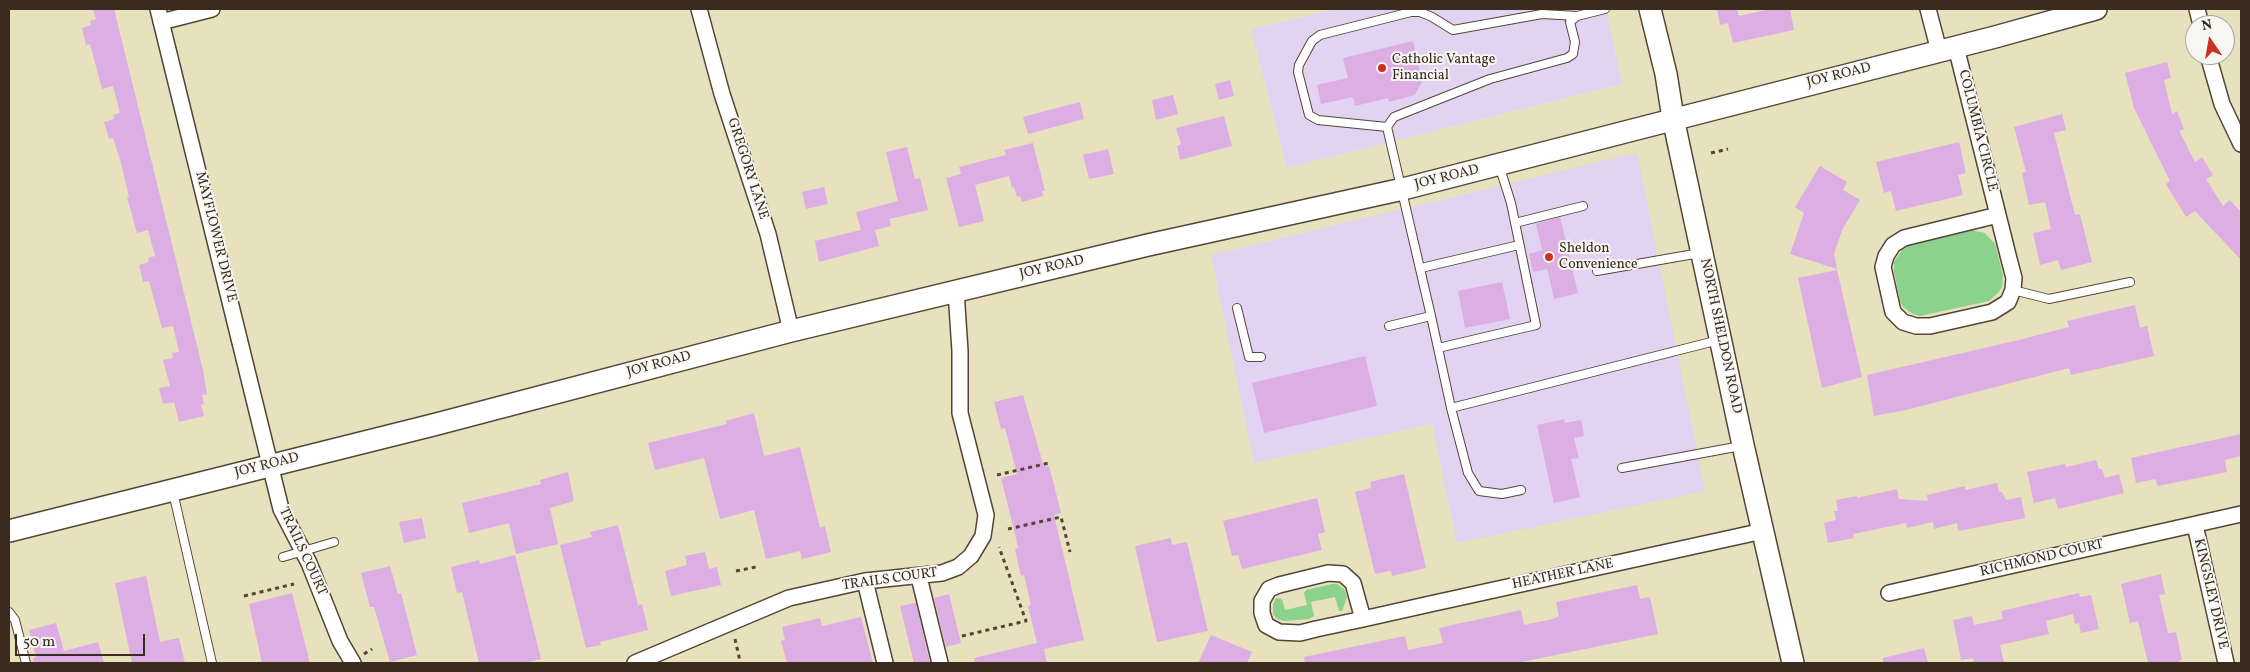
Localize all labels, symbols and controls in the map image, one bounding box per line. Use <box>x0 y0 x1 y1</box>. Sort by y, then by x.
north arrow <box>2185 15 2235 65</box>
text: N <box>2200 15 2214 36</box>
place label: Catholic Vantage Financial <box>1392 52 1495 84</box>
street label: JOY ROAD <box>1805 60 1873 92</box>
marker: Catholic Vantage Financial <box>1376 62 1388 74</box>
street label: COLUMBIA CIRCLE <box>1954 68 2000 194</box>
street label: GREGORY LANE <box>723 116 771 222</box>
street label: JOY ROAD <box>1413 162 1481 194</box>
street label: MAYFLOWER DRIVE <box>191 170 239 304</box>
place label: Sheldon Convenience <box>1559 241 1638 274</box>
marker: Sheldon Convenience <box>1543 251 1555 263</box>
street label: JOY ROAD <box>1018 252 1086 284</box>
street label: NORTH SHELDON ROAD <box>1695 257 1745 415</box>
street label: JOY ROAD <box>625 348 693 382</box>
street label: JOY ROAD <box>233 450 301 482</box>
street label: TRAILS COURT <box>274 505 330 599</box>
street label: RICHMOND COURT <box>1979 537 2105 581</box>
street label: KINGSLEY DRIVE <box>2189 537 2231 651</box>
street label: HEATHER LANE <box>1511 556 1615 594</box>
street label: TRAILS COURT <box>841 565 939 595</box>
scale bar <box>18 624 148 656</box>
text: 50 m <box>23 632 55 653</box>

